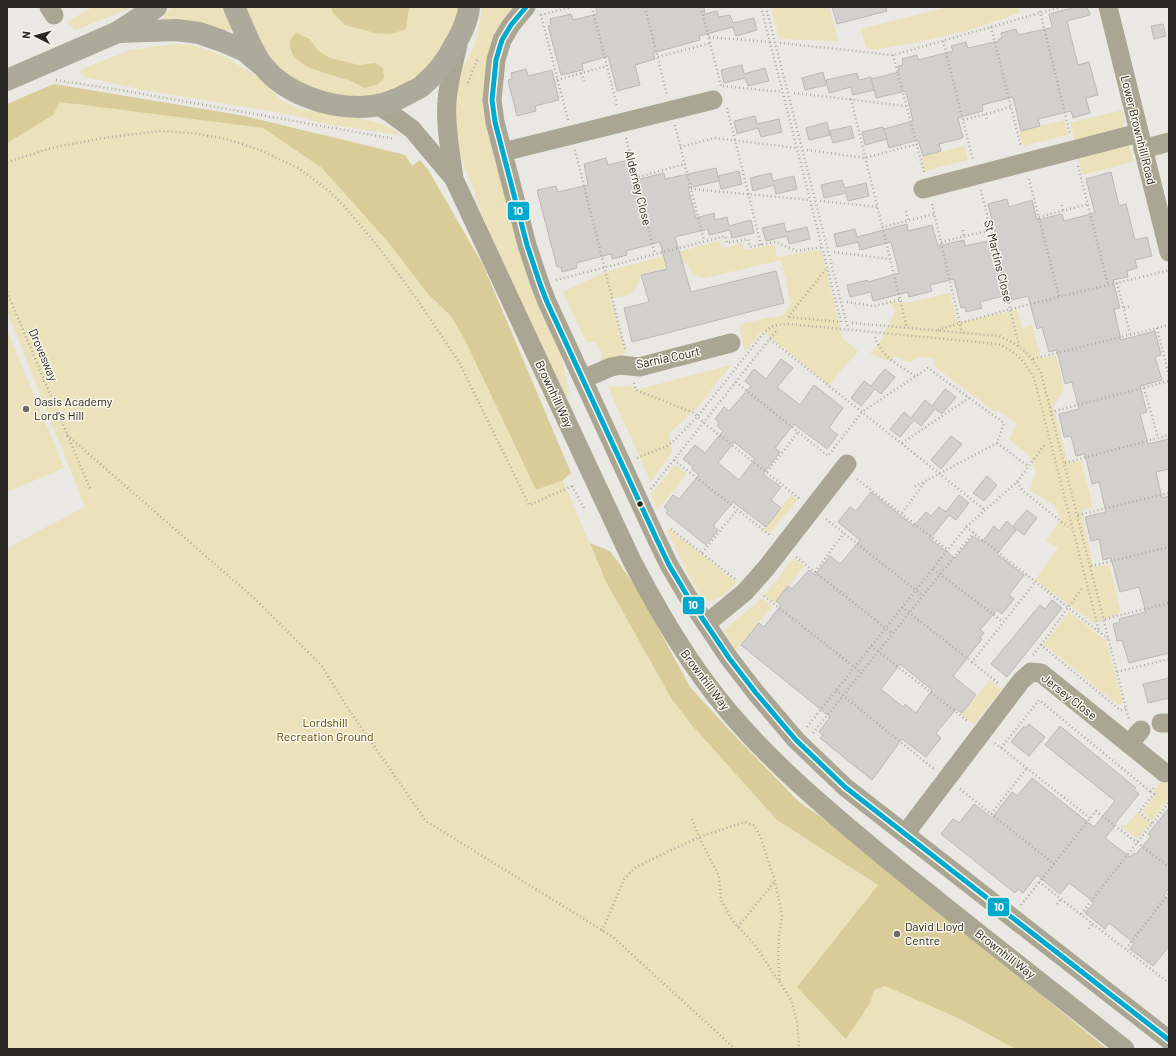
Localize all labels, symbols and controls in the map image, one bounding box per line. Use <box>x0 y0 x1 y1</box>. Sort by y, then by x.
north arrow <box>16 16 56 56</box>
text: N <box>19 31 32 39</box>
street label: Lower Brownhill Road <box>1119 74 1159 186</box>
street label: Alderney Close <box>623 149 655 227</box>
line badge: 10 <box>507 201 530 221</box>
text: 10 <box>513 204 523 217</box>
street label: St Martins Close <box>982 218 1016 303</box>
street label: Drovesway <box>27 326 61 383</box>
street label: Sarnia Court <box>635 343 701 371</box>
street label: Brownhill Way <box>533 358 577 430</box>
place label: Oasis Academy Lord's Hill <box>34 394 113 422</box>
marker: Oasis Academy Lord's Hill <box>21 404 31 414</box>
unlabelled marker <box>635 499 645 509</box>
line badge: 10 <box>682 596 705 615</box>
text: 10 <box>688 598 698 611</box>
street label: Brownhill Way <box>678 646 733 713</box>
street label: Jersey Close <box>1039 670 1100 722</box>
park label: Lordshill Recreation Ground <box>276 715 374 743</box>
line badge: 10 <box>987 897 1010 917</box>
text: 10 <box>994 900 1004 913</box>
place label: David Lloyd Centre <box>905 919 964 947</box>
street label: Brownhill Way <box>973 925 1039 981</box>
marker: David Lloyd Centre <box>892 929 902 939</box>

